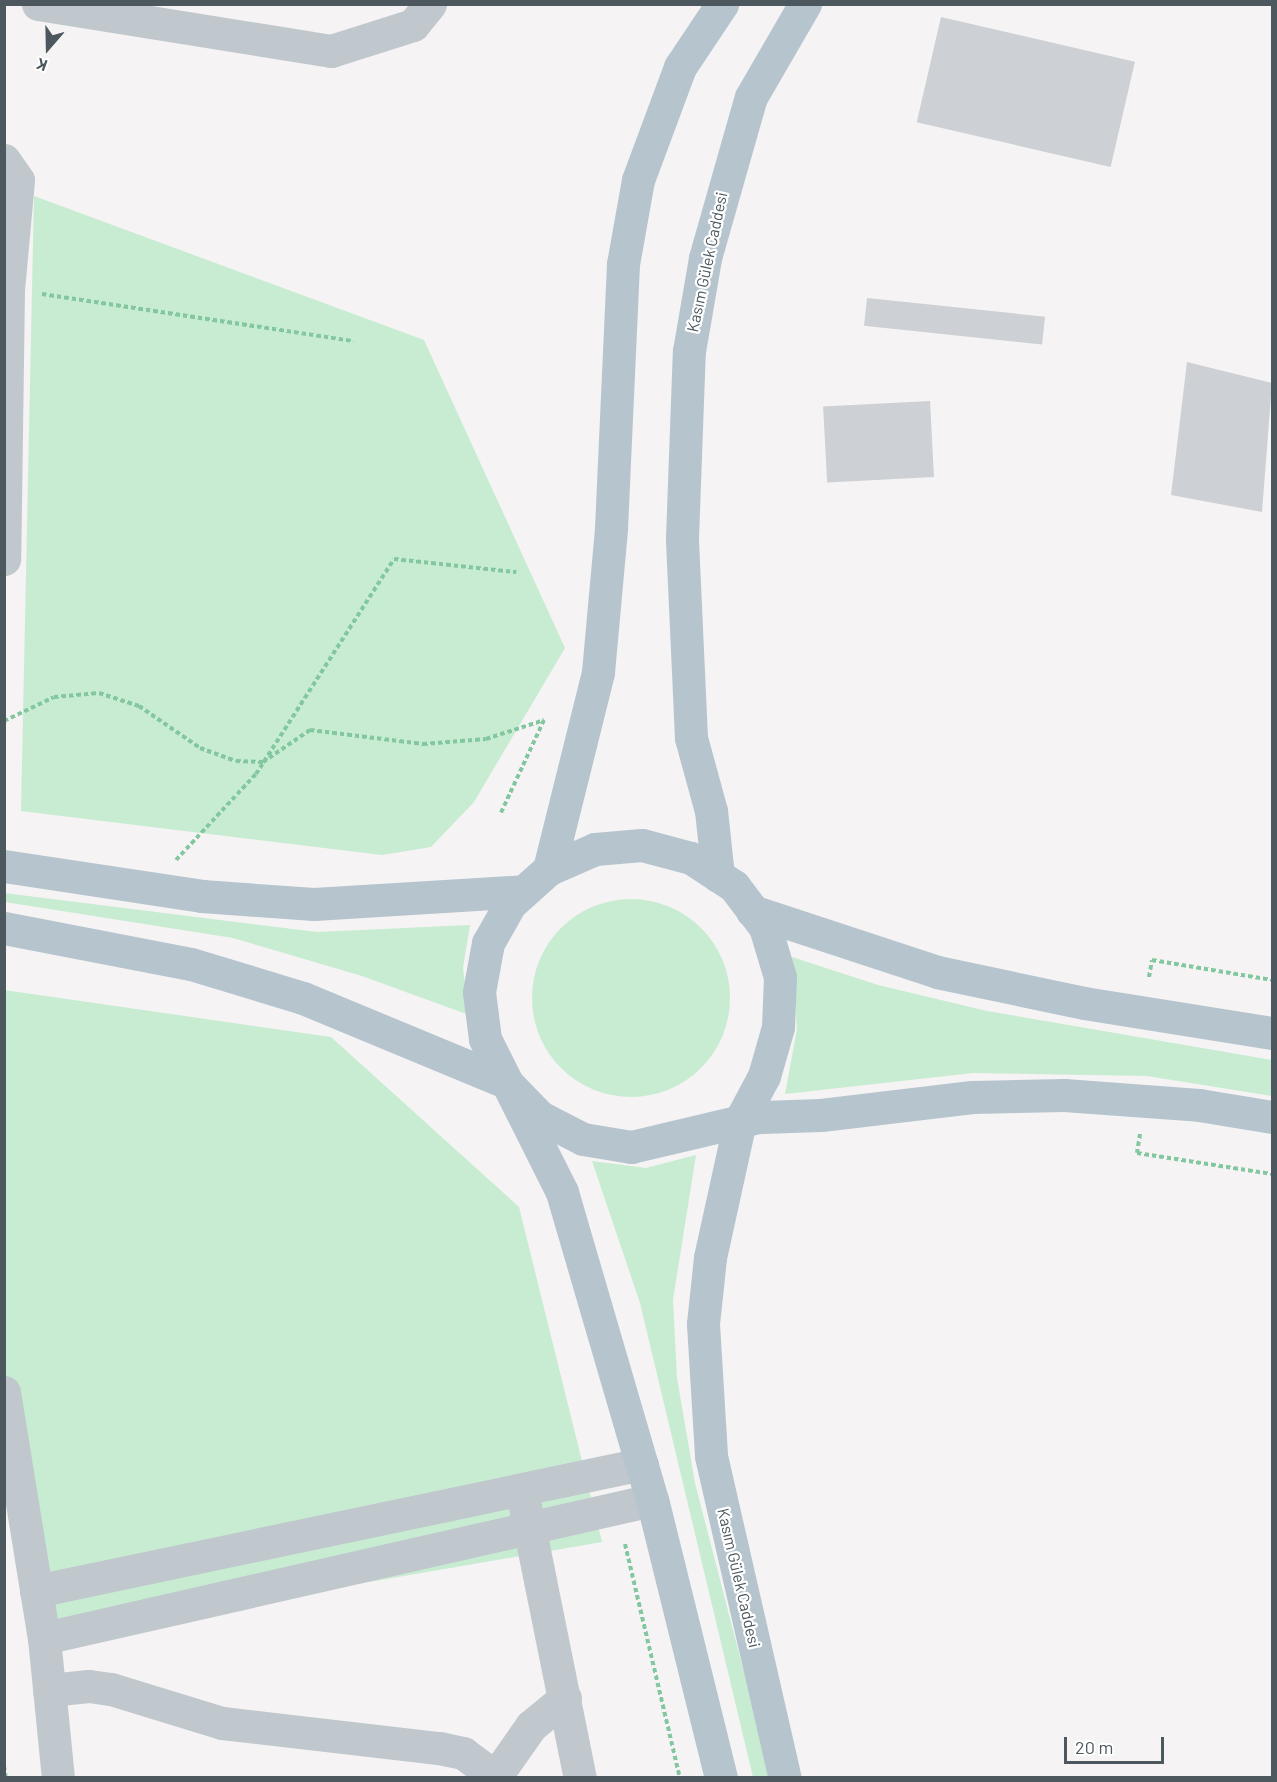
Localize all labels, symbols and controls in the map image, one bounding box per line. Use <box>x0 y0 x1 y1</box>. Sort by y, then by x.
north arrow <box>18 18 78 78</box>
text: K <box>34 55 50 76</box>
street label: Kasım Gülek Caddesi <box>683 190 731 334</box>
street label: Kasım Gülek Caddesi <box>714 1506 764 1650</box>
scale bar <box>1067 1725 1168 1763</box>
text: 20 m <box>1075 1736 1113 1758</box>

